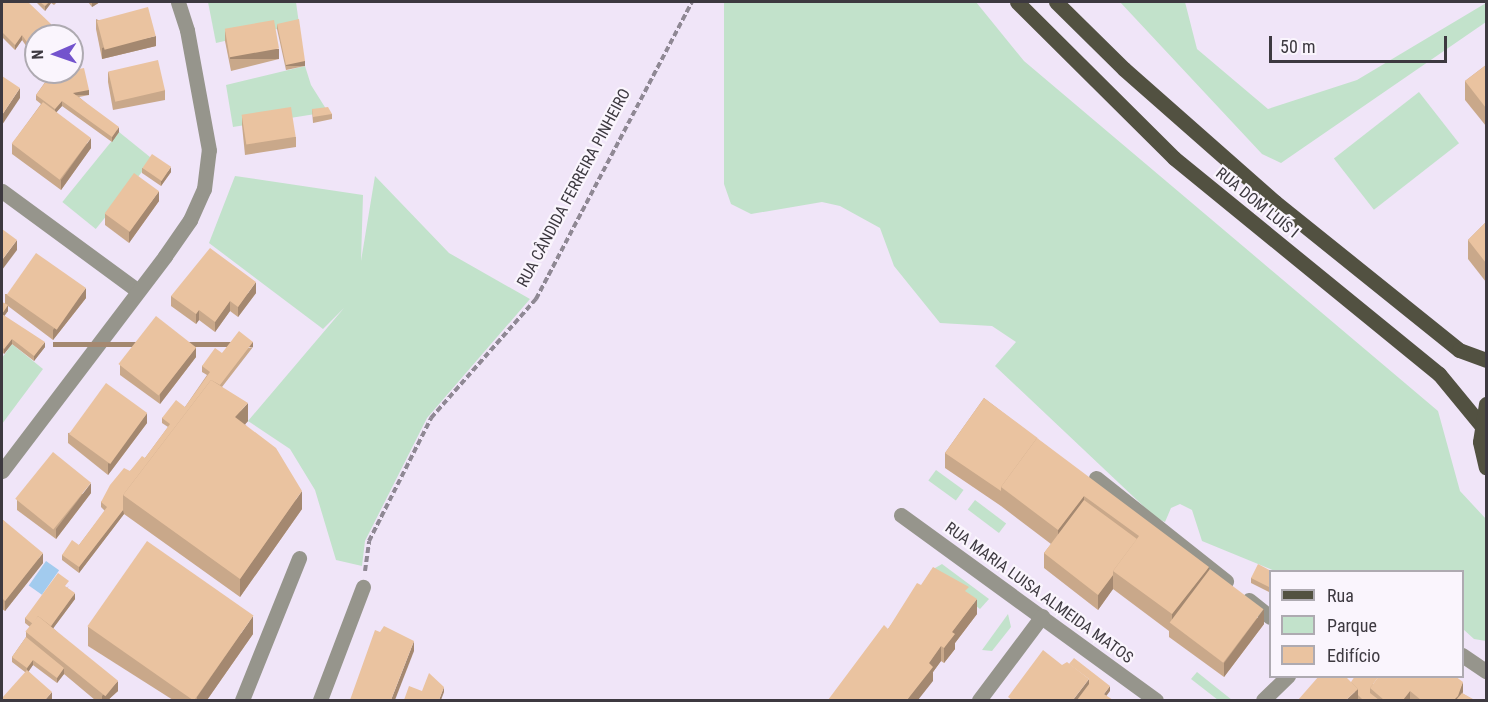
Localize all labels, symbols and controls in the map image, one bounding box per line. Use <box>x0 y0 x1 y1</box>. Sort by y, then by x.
north arrow <box>24 24 84 84</box>
scale bar <box>1272 24 1450 62</box>
text: 50 m <box>1280 36 1315 57</box>
text: N <box>28 49 47 60</box>
street label: RUA CÂNDIDA FERREIRA PINHEIRO <box>513 85 635 291</box>
street label: RUA DOM LUÍS I <box>1212 164 1302 242</box>
street label: RUA MARIA LUISA ALMEIDA MATOS <box>941 518 1137 668</box>
legend <box>1269 570 1464 678</box>
text: Rua <box>1327 585 1354 606</box>
text: Parque <box>1327 615 1377 636</box>
text: Edifício <box>1327 645 1380 666</box>

